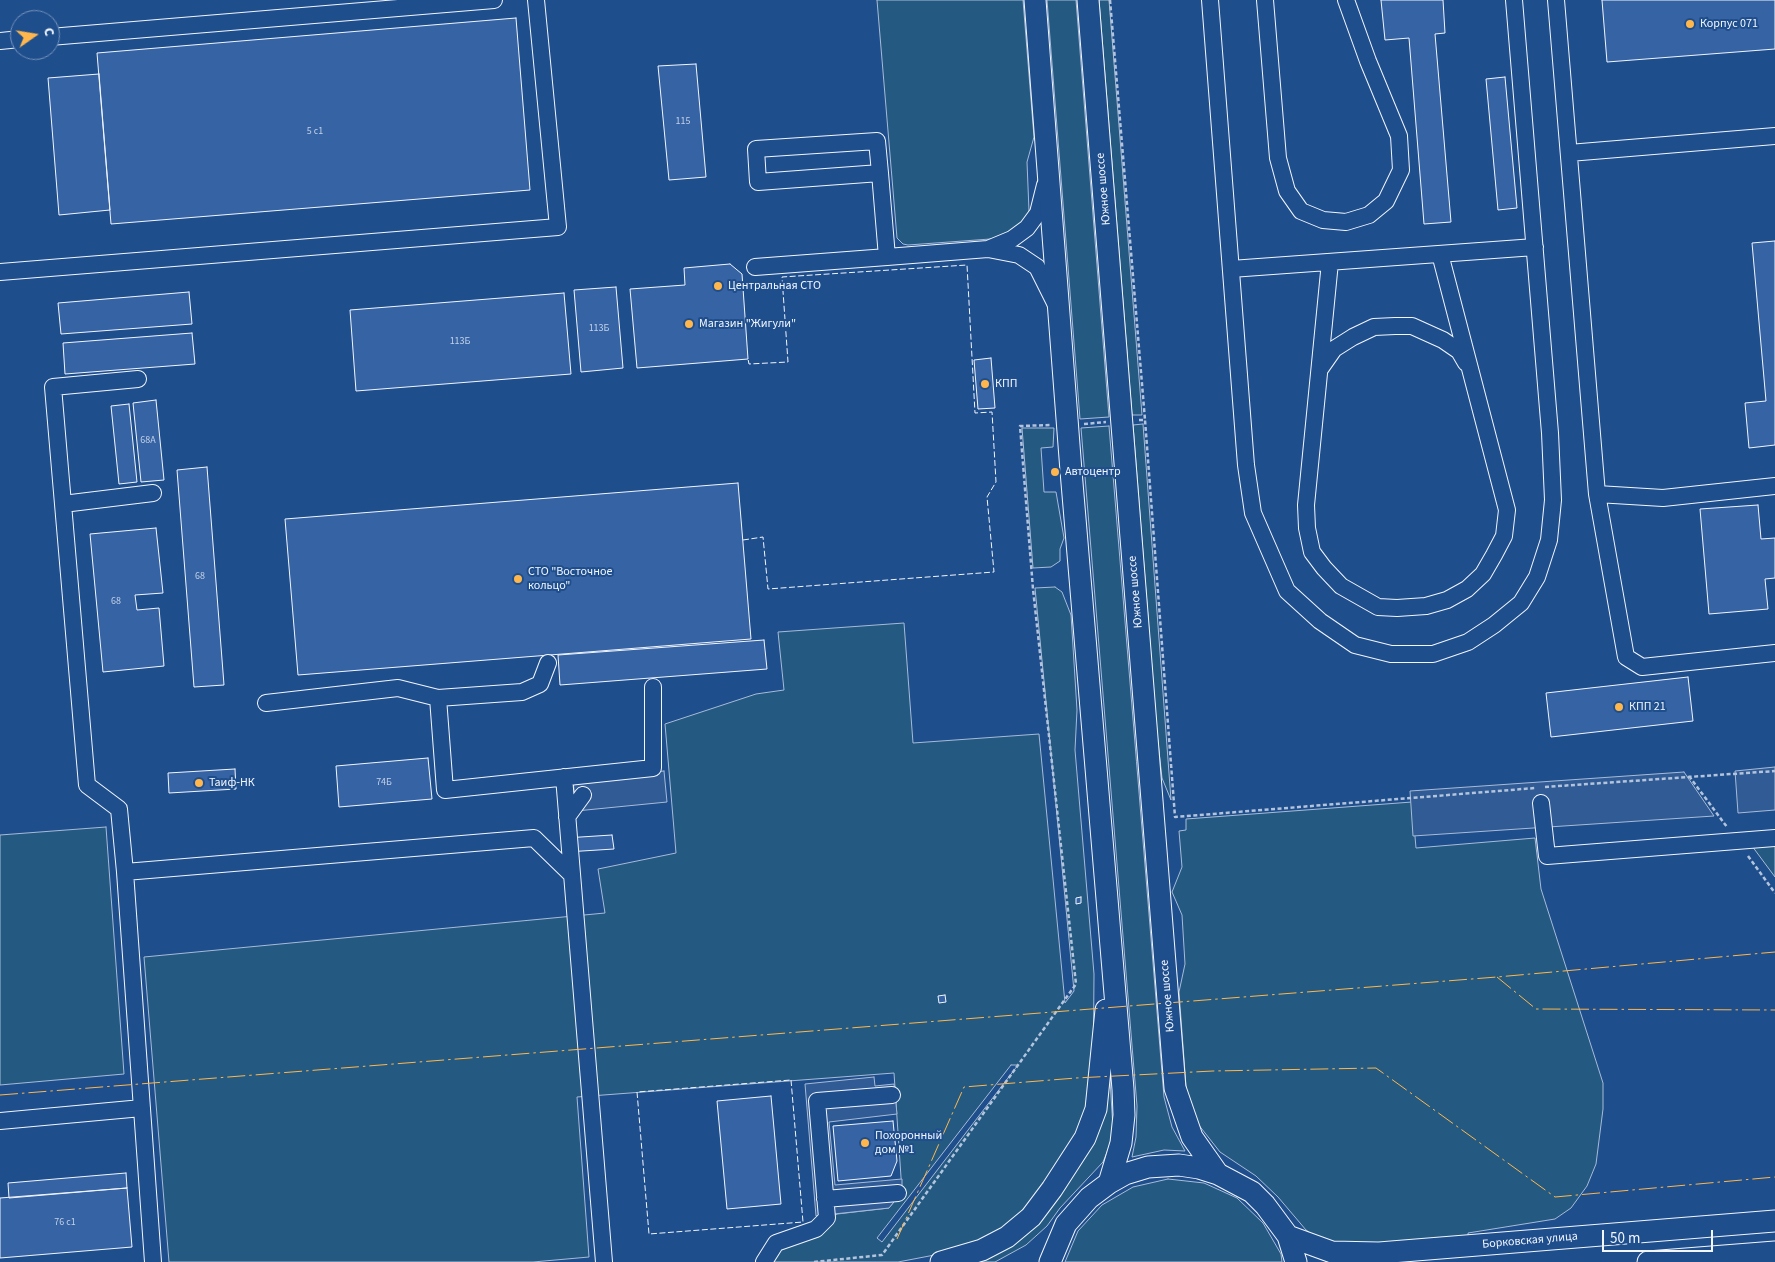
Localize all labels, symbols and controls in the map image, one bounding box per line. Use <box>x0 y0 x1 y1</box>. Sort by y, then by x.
north arrow <box>10 10 60 60</box>
place label: Корпус 071 <box>1700 17 1758 31</box>
marker: Корпус 071 <box>1684 18 1696 30</box>
text: С <box>38 26 59 38</box>
house number: 115 <box>676 116 690 128</box>
house number: 5 с1 <box>307 126 323 138</box>
street label: Южное шоссе <box>1094 152 1114 226</box>
place label: Центральная СТО <box>728 279 821 293</box>
marker: Центральная СТО <box>712 280 724 292</box>
place label: Магазин "Жигули" <box>699 317 796 331</box>
marker: Магазин "Жигули" <box>683 318 695 330</box>
house number: 113Б <box>589 323 609 335</box>
house number: 113Б <box>450 336 470 348</box>
place label: КПП <box>995 377 1017 391</box>
marker: КПП <box>979 378 991 390</box>
house number: 68А <box>140 435 156 447</box>
place label: Автоцентр <box>1065 465 1121 479</box>
marker: Автоцентр <box>1049 466 1061 478</box>
street label: Южное шоссе <box>1126 555 1146 629</box>
place label: СТО "Восточное кольцо" <box>528 565 612 593</box>
house number: 68 <box>195 571 205 583</box>
marker: СТО "Восточное кольцо" <box>512 573 524 585</box>
house number: 68 <box>111 596 121 608</box>
place label: КПП 21 <box>1629 700 1666 714</box>
marker: КПП 21 <box>1613 701 1625 713</box>
place label: Таиф-НК <box>209 776 255 790</box>
marker: Таиф-НК <box>193 777 205 789</box>
house number: 74Б <box>376 777 392 789</box>
street label: Южное шоссе <box>1158 959 1178 1033</box>
place label: Похоронный дом №1 <box>875 1129 942 1157</box>
marker: Похоронный дом №1 <box>859 1137 871 1149</box>
house number: 76 с1 <box>54 1217 76 1229</box>
scale bar <box>1605 1220 1716 1252</box>
text: 50 m <box>1610 1228 1640 1249</box>
street label: Борковская улица <box>1482 1230 1578 1252</box>

